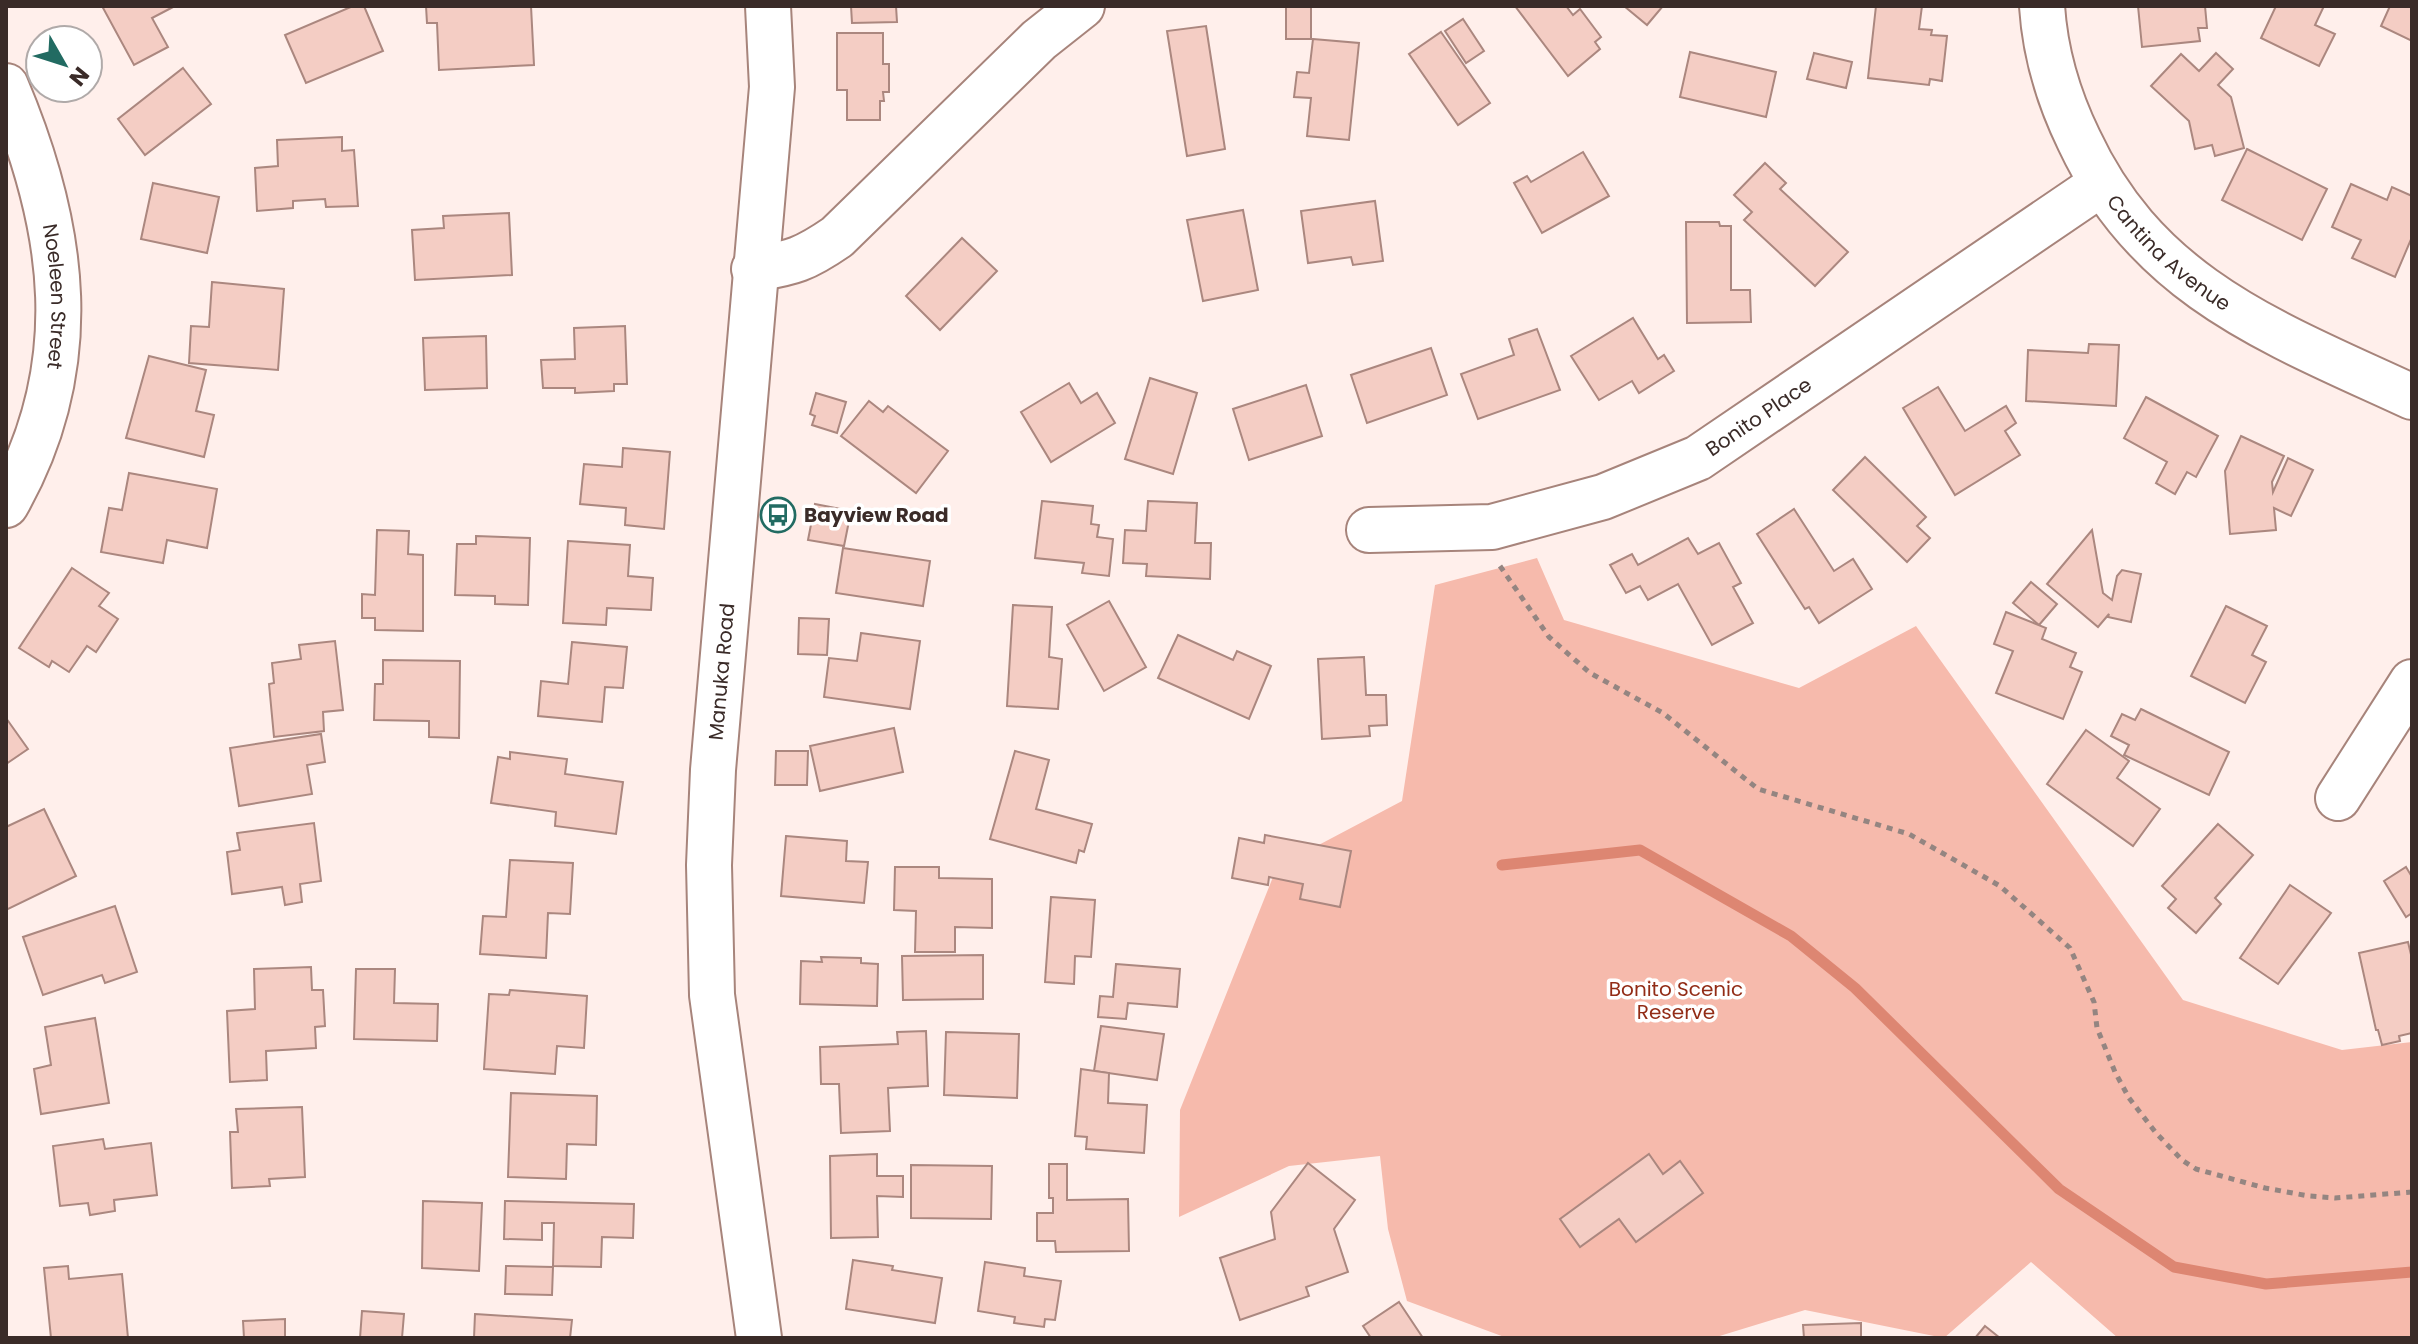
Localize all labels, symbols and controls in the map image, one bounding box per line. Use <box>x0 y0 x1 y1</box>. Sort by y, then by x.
north arrow <box>24 24 104 104</box>
text: N <box>62 60 96 92</box>
street label: Cantina Avenue <box>2100 189 2236 318</box>
street label: Noeleen Street <box>36 222 72 371</box>
street label: Bonito Place <box>1700 371 1817 463</box>
bus stop icon: Bayview Road <box>759 496 797 534</box>
place label: Bayview Road <box>804 501 949 529</box>
street label: Manuka Road <box>702 602 741 741</box>
park label: Bonito Scenic Reserve <box>1609 975 1743 1026</box>

